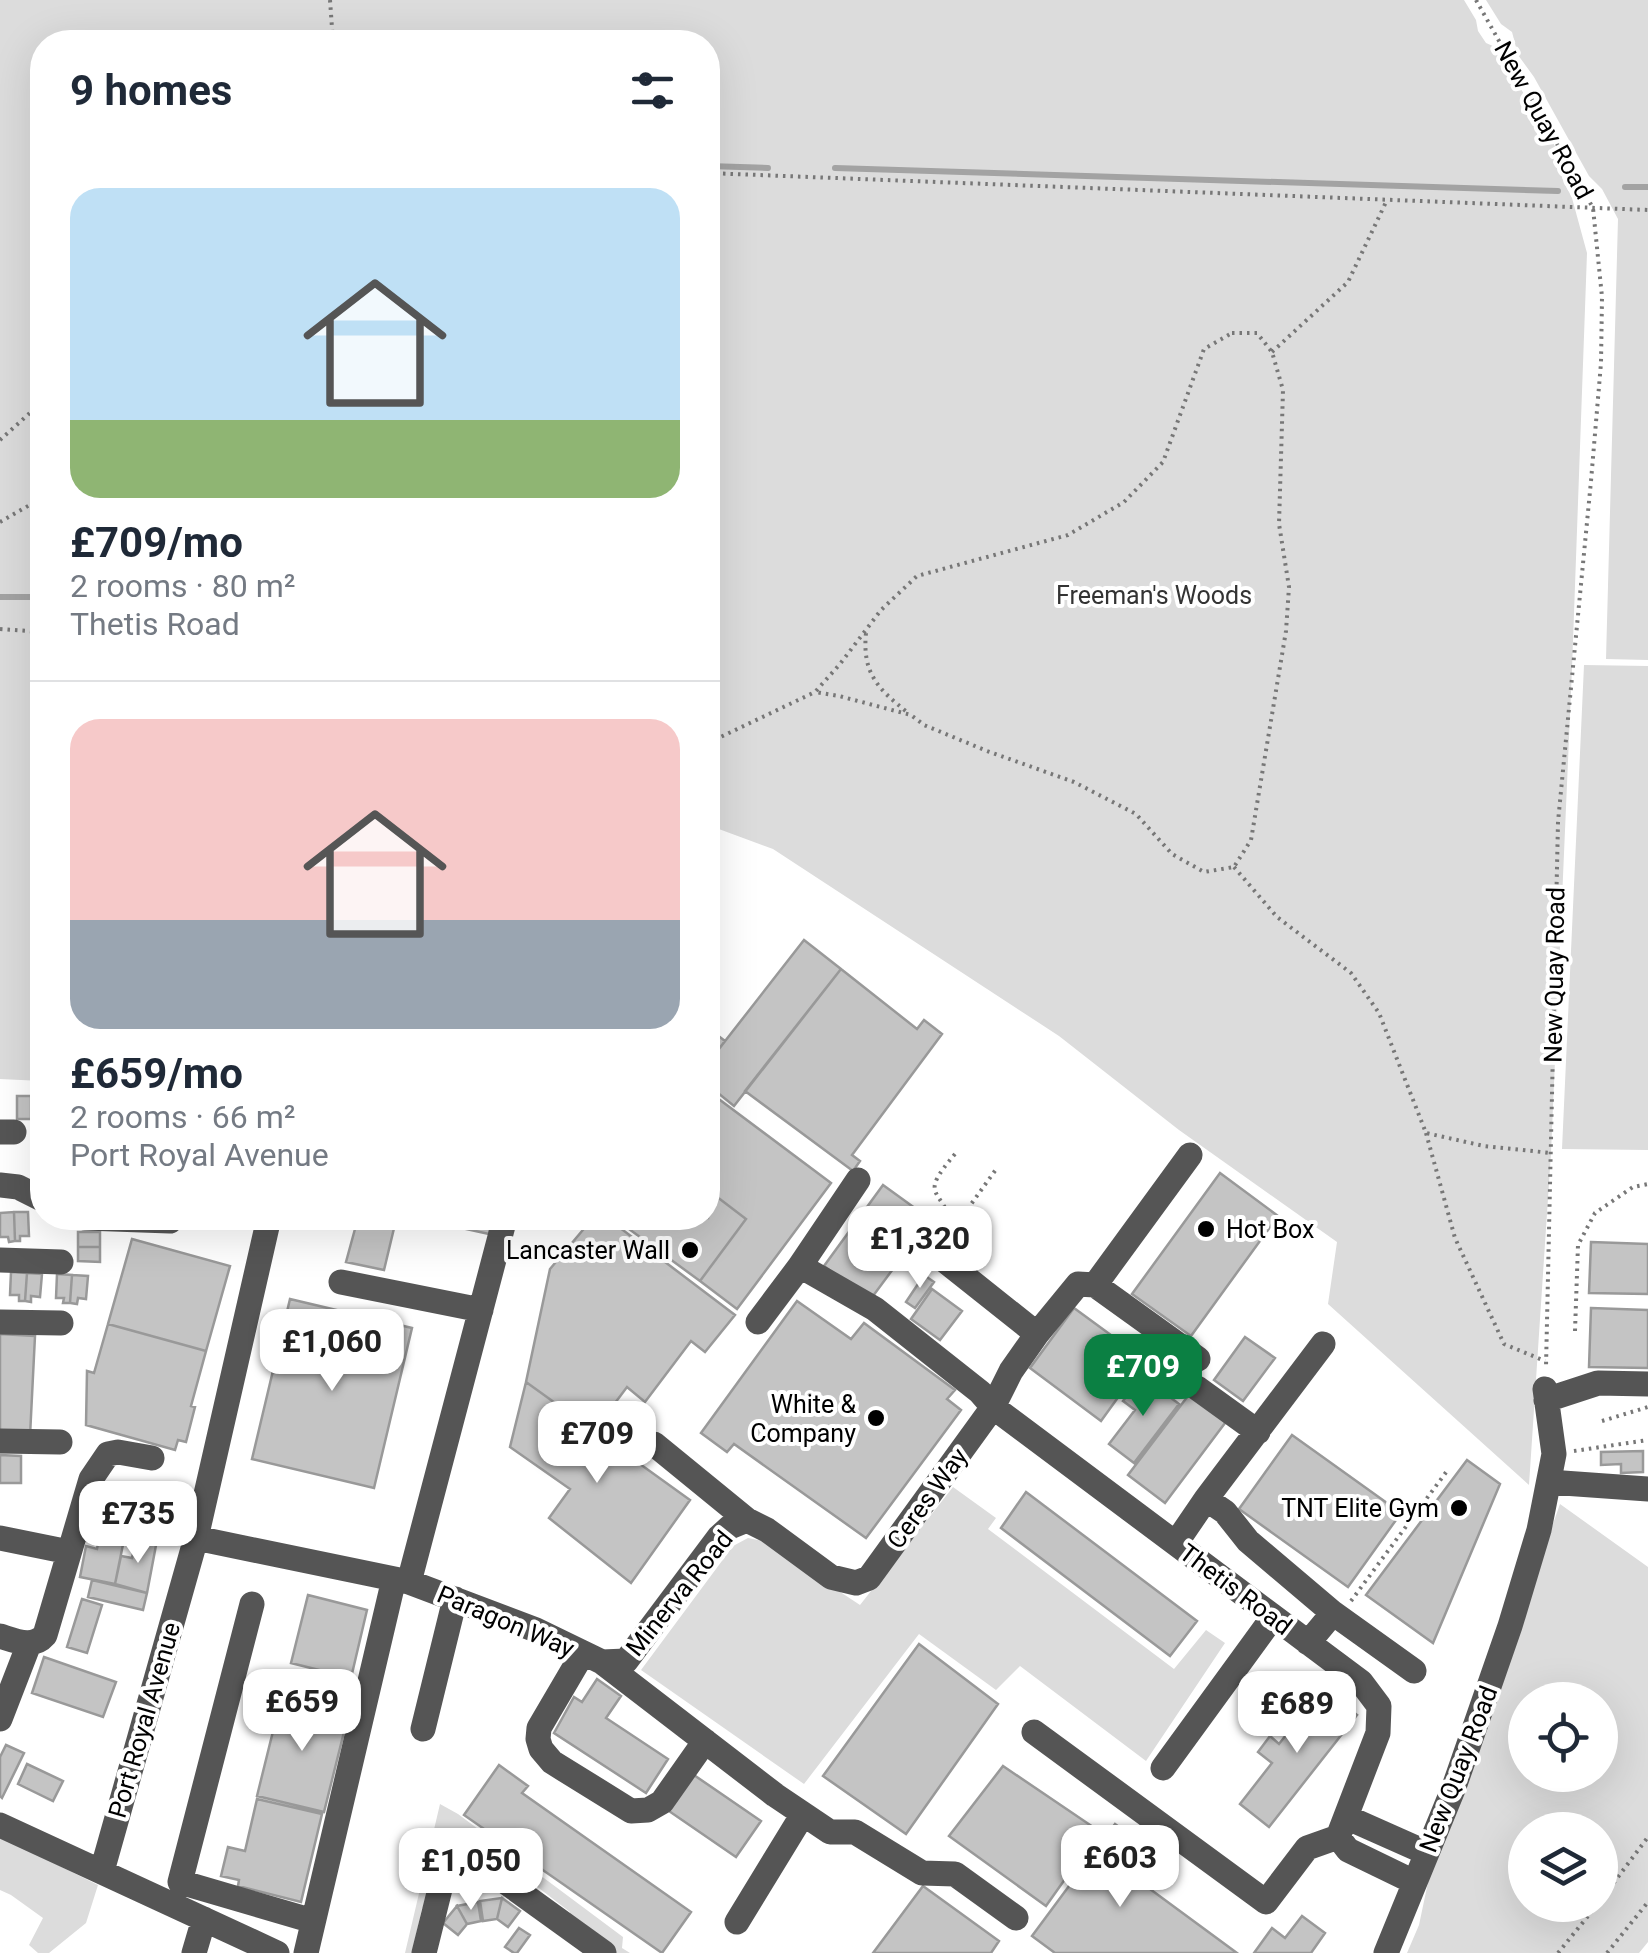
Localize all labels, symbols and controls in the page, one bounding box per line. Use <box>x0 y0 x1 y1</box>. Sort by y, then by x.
street label: New Quay Road <box>1488 36 1599 204</box>
icon: filters <box>625 63 680 118</box>
text: 9 homes <box>70 66 232 115</box>
icon: home <box>285 253 465 433</box>
text: £709/mo <box>70 518 243 567</box>
text: 2 rooms · 80 m² <box>70 567 295 605</box>
park label: Freeman's Woods <box>1056 581 1252 610</box>
text: Thetis Road <box>70 605 240 643</box>
icon: home <box>285 784 465 964</box>
street label: New Quay Road <box>1538 887 1571 1063</box>
text: £659/mo <box>70 1049 243 1098</box>
text: 2 rooms · 66 m² <box>70 1098 295 1136</box>
text: Port Royal Avenue <box>70 1136 329 1174</box>
pin: £1,320 <box>839 1206 1001 1291</box>
place label: Hot Box <box>1226 1215 1314 1244</box>
marker: Hot Box <box>1195 1218 1217 1240</box>
text: £1,320 <box>870 1219 970 1257</box>
place label: Lancaster Wall <box>506 1236 670 1265</box>
marker: Lancaster Wall <box>679 1239 701 1261</box>
pin: £1,060 <box>251 1309 413 1394</box>
text: £1,060 <box>282 1322 382 1360</box>
pin: £709 <box>1084 1334 1202 1419</box>
text: £709 <box>1106 1347 1180 1385</box>
place label: White & Company <box>750 1390 856 1448</box>
pin: £709 <box>538 1401 656 1486</box>
marker: White & Company <box>865 1407 887 1429</box>
text: £709 <box>560 1414 634 1452</box>
street label: Ceres Way <box>881 1442 974 1554</box>
pin: £735 <box>79 1481 197 1566</box>
text: £735 <box>101 1494 175 1532</box>
place label: TNT Elite Gym <box>1281 1494 1439 1523</box>
marker: TNT Elite Gym <box>1448 1497 1470 1519</box>
street label: Minerva Road <box>620 1525 739 1662</box>
street label: Thetis Road <box>1174 1538 1297 1641</box>
street label: Paragon Way <box>433 1580 579 1663</box>
street label: Port Royal Avenue <box>103 1619 186 1821</box>
pin: £659 <box>243 1669 361 1754</box>
pin: £689 <box>1238 1671 1356 1756</box>
text: £659 <box>265 1682 339 1720</box>
street label: New Quay Road <box>1413 1682 1504 1856</box>
map controls <box>1508 1682 1618 1922</box>
button: locate <box>1508 1682 1618 1792</box>
text: £689 <box>1260 1684 1334 1722</box>
button: layers <box>1508 1812 1618 1922</box>
pin: £603 <box>1061 1825 1179 1910</box>
pin: £1,050 <box>390 1828 552 1913</box>
text: £603 <box>1083 1838 1157 1876</box>
text: £1,050 <box>421 1841 521 1879</box>

